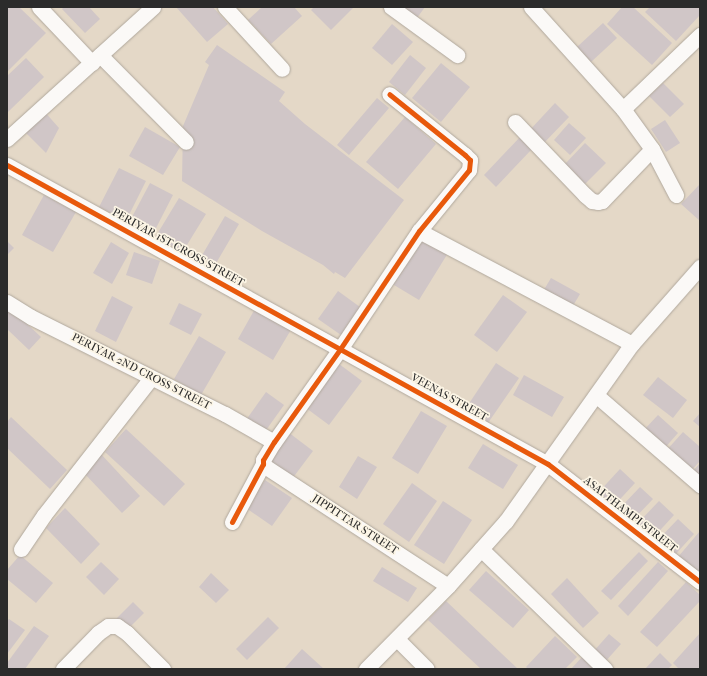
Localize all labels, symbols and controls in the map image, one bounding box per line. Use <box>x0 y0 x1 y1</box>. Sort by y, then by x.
street label: PERIYAR 1ST CROSS STREET <box>110 206 246 290</box>
street label: PERIYAR 2ND CROSS STREET <box>69 331 213 413</box>
street label: VEENAS STREET <box>408 371 490 425</box>
street label: ASAI THAMPI STREET <box>581 474 679 556</box>
street label: JIPPITTAR STREET <box>309 492 401 558</box>

